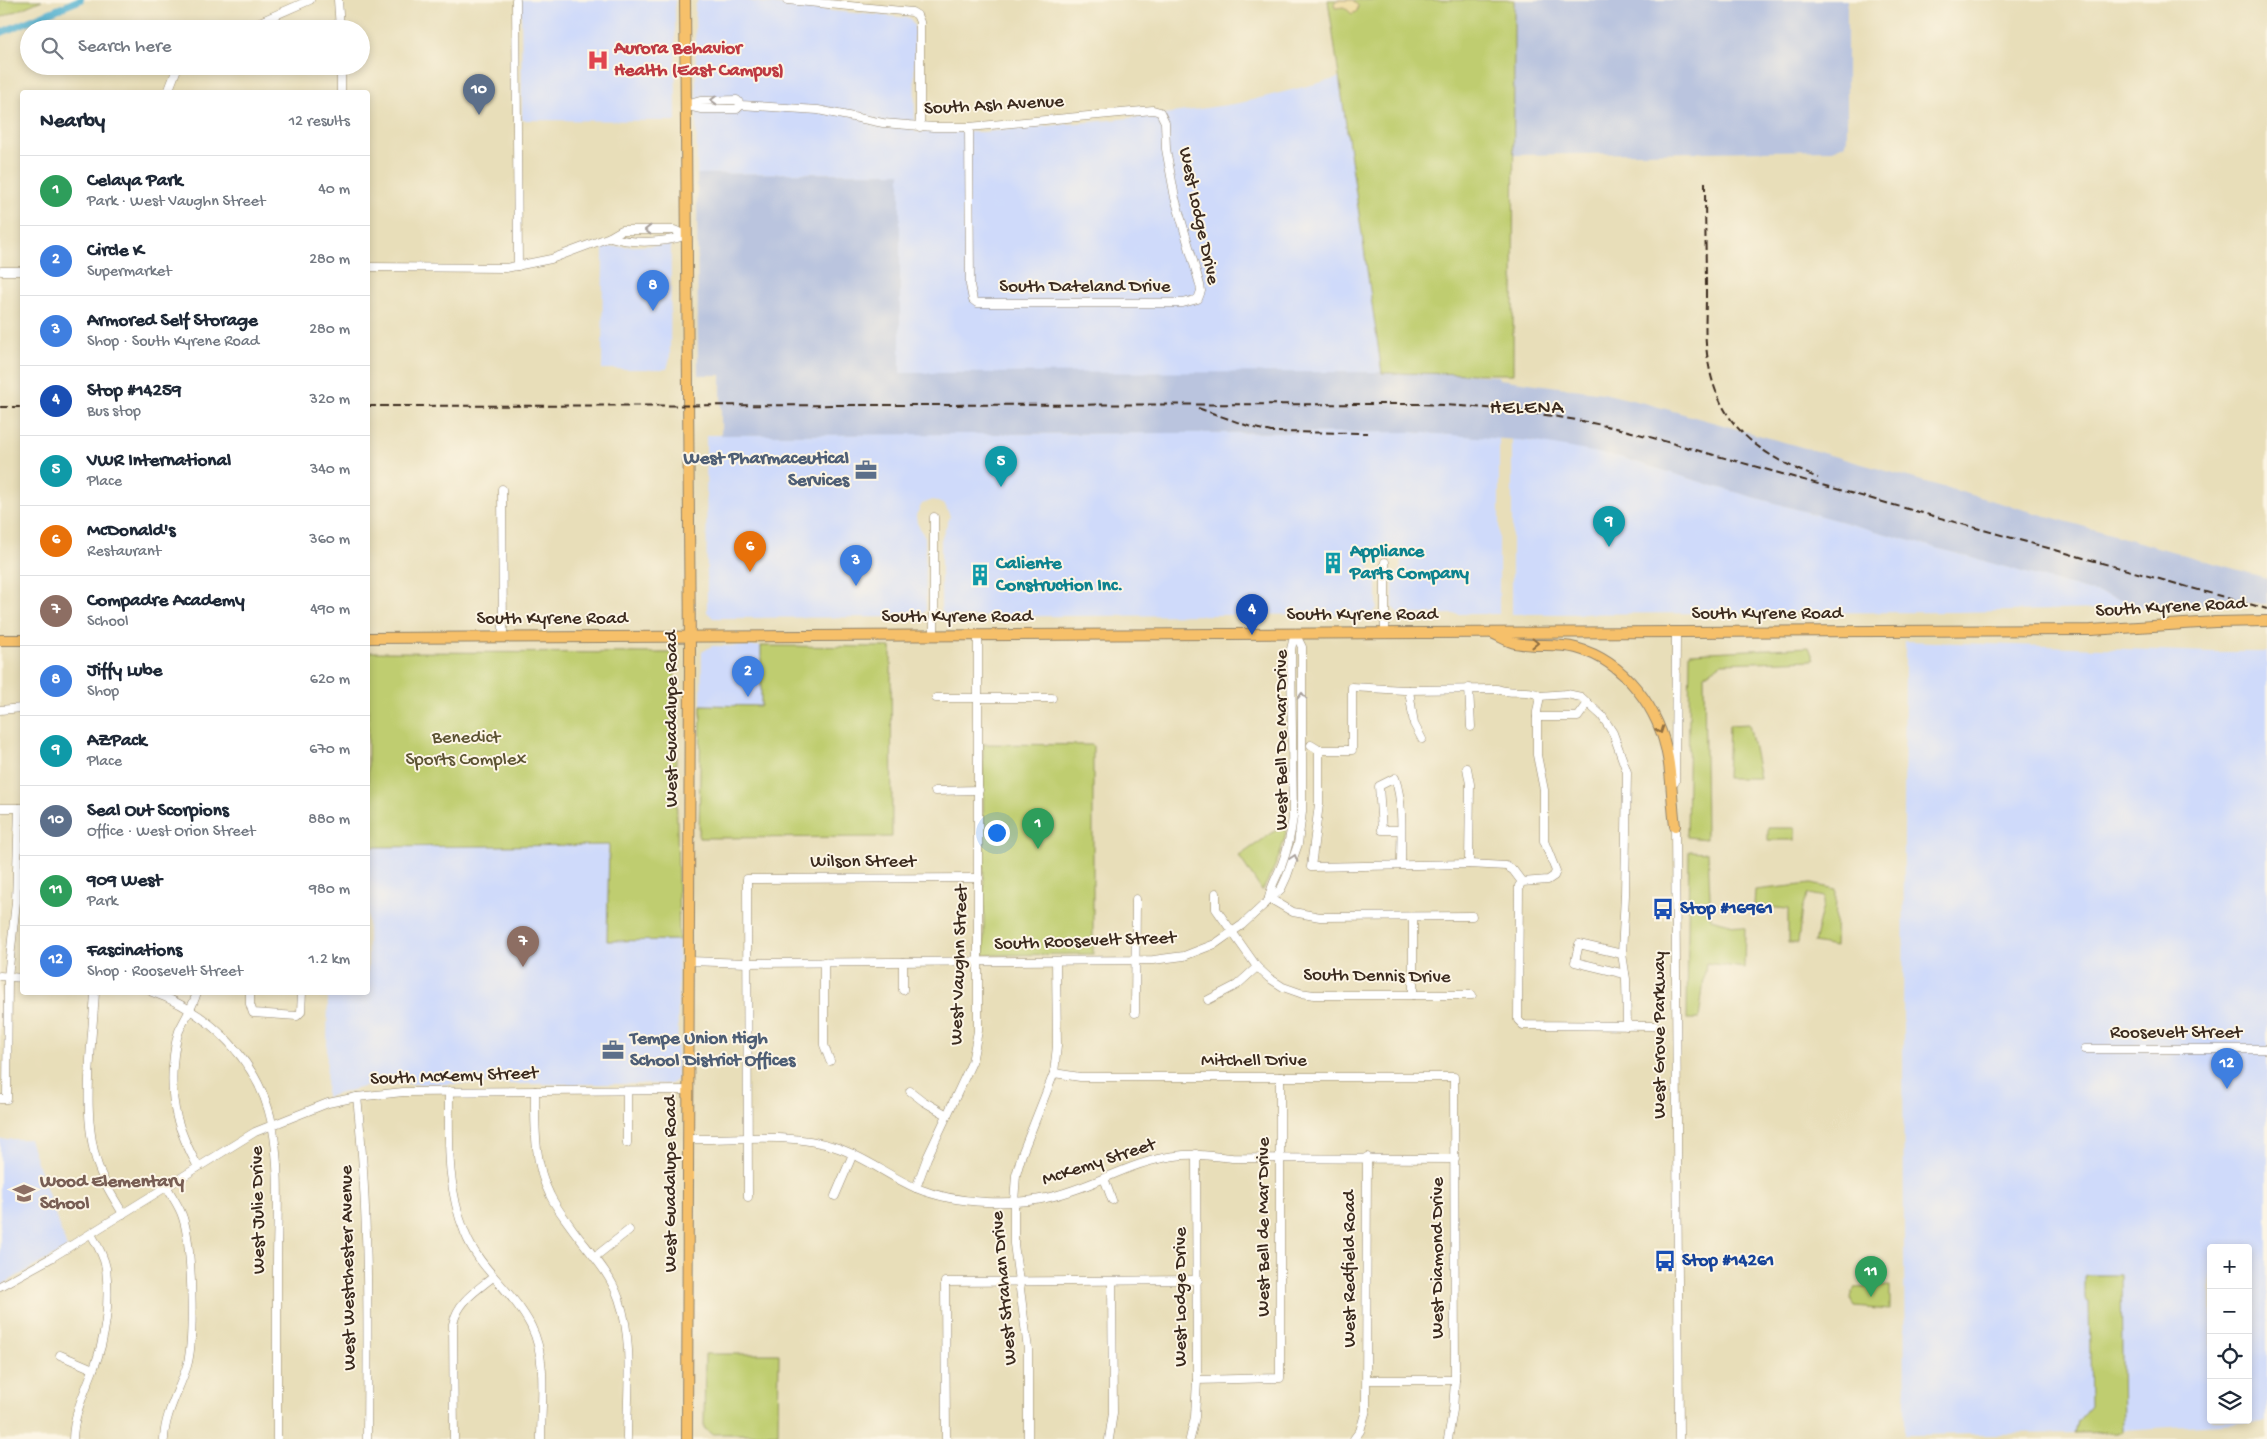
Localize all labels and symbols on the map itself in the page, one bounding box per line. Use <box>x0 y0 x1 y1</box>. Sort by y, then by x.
place label: Aurora Behavior Health (East Campus) <box>613 38 784 83</box>
hospital icon: Aurora Behavior Health (East Campus) <box>585 47 611 73</box>
pin: 10 <box>463 74 495 115</box>
street label: South Ash Avenue <box>923 91 1065 121</box>
one-way arrow <box>710 95 718 106</box>
street label: West Lodge Drive <box>1172 145 1224 287</box>
one-way arrow <box>644 225 652 235</box>
pin: 8 <box>637 270 669 311</box>
street label: South Dateland Drive <box>999 276 1171 299</box>
district label: HELENA <box>1490 398 1564 421</box>
pin: 5 <box>985 446 1017 487</box>
place label: West Pharmaceutical Services <box>683 448 850 493</box>
office icon: West Pharmaceutical Services <box>853 457 879 483</box>
pin: 9 <box>1593 506 1625 547</box>
pin: 6 <box>734 531 766 572</box>
place label: Appliance Parts Company <box>1349 541 1470 586</box>
pin: 3 <box>840 545 872 586</box>
building icon: Appliance Parts Company <box>1320 550 1346 576</box>
place label: Caliente Construction Inc. <box>995 553 1123 598</box>
building icon: Caliente Construction Inc. <box>967 562 993 588</box>
street label: South Kyrene Road <box>2095 592 2249 623</box>
pin: 4 <box>1236 594 1268 635</box>
street label: South Kyrene Road <box>1691 603 1844 626</box>
street label: South Kyrene Road <box>1286 604 1439 627</box>
street label: South Kyrene Road <box>881 606 1034 629</box>
street label: South Kyrene Road <box>476 608 629 631</box>
street label: West Guadalupe Road <box>661 629 684 807</box>
one-way arrow <box>1532 638 1539 648</box>
street label: West Bell De Mar Drive <box>1271 649 1294 830</box>
pin: 2 <box>732 656 764 697</box>
one-way arrow <box>1297 692 1307 700</box>
one-way arrow <box>1654 725 1664 733</box>
park label: Benedict Sports Complex <box>406 727 527 772</box>
pin: 1 <box>1022 808 1054 849</box>
your location <box>984 820 1010 846</box>
street label: Wilson Street <box>810 851 918 874</box>
one-way arrow <box>1288 854 1298 863</box>
street label: West Vaughn Street <box>946 882 974 1046</box>
bus stop icon: Stop #16961 <box>1650 896 1676 922</box>
place label: Stop #16961 <box>1680 898 1773 921</box>
pin: 7 <box>507 926 539 967</box>
street label: South Roosevelt Street <box>994 927 1178 957</box>
street label: West Grove Parkway <box>1649 951 1672 1119</box>
street label: South Dennis Drive <box>1303 964 1451 990</box>
street label: Roosevelt Street <box>2110 1022 2244 1045</box>
place label: Tempe Union High School District Offices <box>628 1028 796 1073</box>
office icon: Tempe Union High School District Offices <box>600 1037 626 1063</box>
pin: 12 <box>2211 1048 2243 1089</box>
street label: Mitchell Drive <box>1201 1050 1307 1073</box>
street label: South McKemy Street <box>370 1062 541 1091</box>
street label: West Guadalupe Road <box>660 1094 683 1272</box>
street label: McKemy Street <box>1039 1133 1161 1192</box>
street label: West Bell de Mar Drive <box>1253 1137 1276 1317</box>
street label: West Julie Drive <box>246 1146 272 1274</box>
street label: West Westchester Avenue <box>336 1165 362 1371</box>
place label: Wood Elementary School <box>39 1171 185 1216</box>
street label: West Diamond Drive <box>1427 1177 1450 1339</box>
school or university icon: Wood Elementary School <box>11 1180 37 1206</box>
street label: West Redfield Road <box>1339 1189 1362 1348</box>
street label: West Strahan Drive <box>987 1210 1023 1366</box>
street label: West Lodge Drive <box>1170 1227 1193 1367</box>
bus stop icon: Stop #14261 <box>1652 1248 1678 1274</box>
place label: Stop #14261 <box>1682 1250 1774 1273</box>
pin: 11 <box>1855 1256 1887 1297</box>

